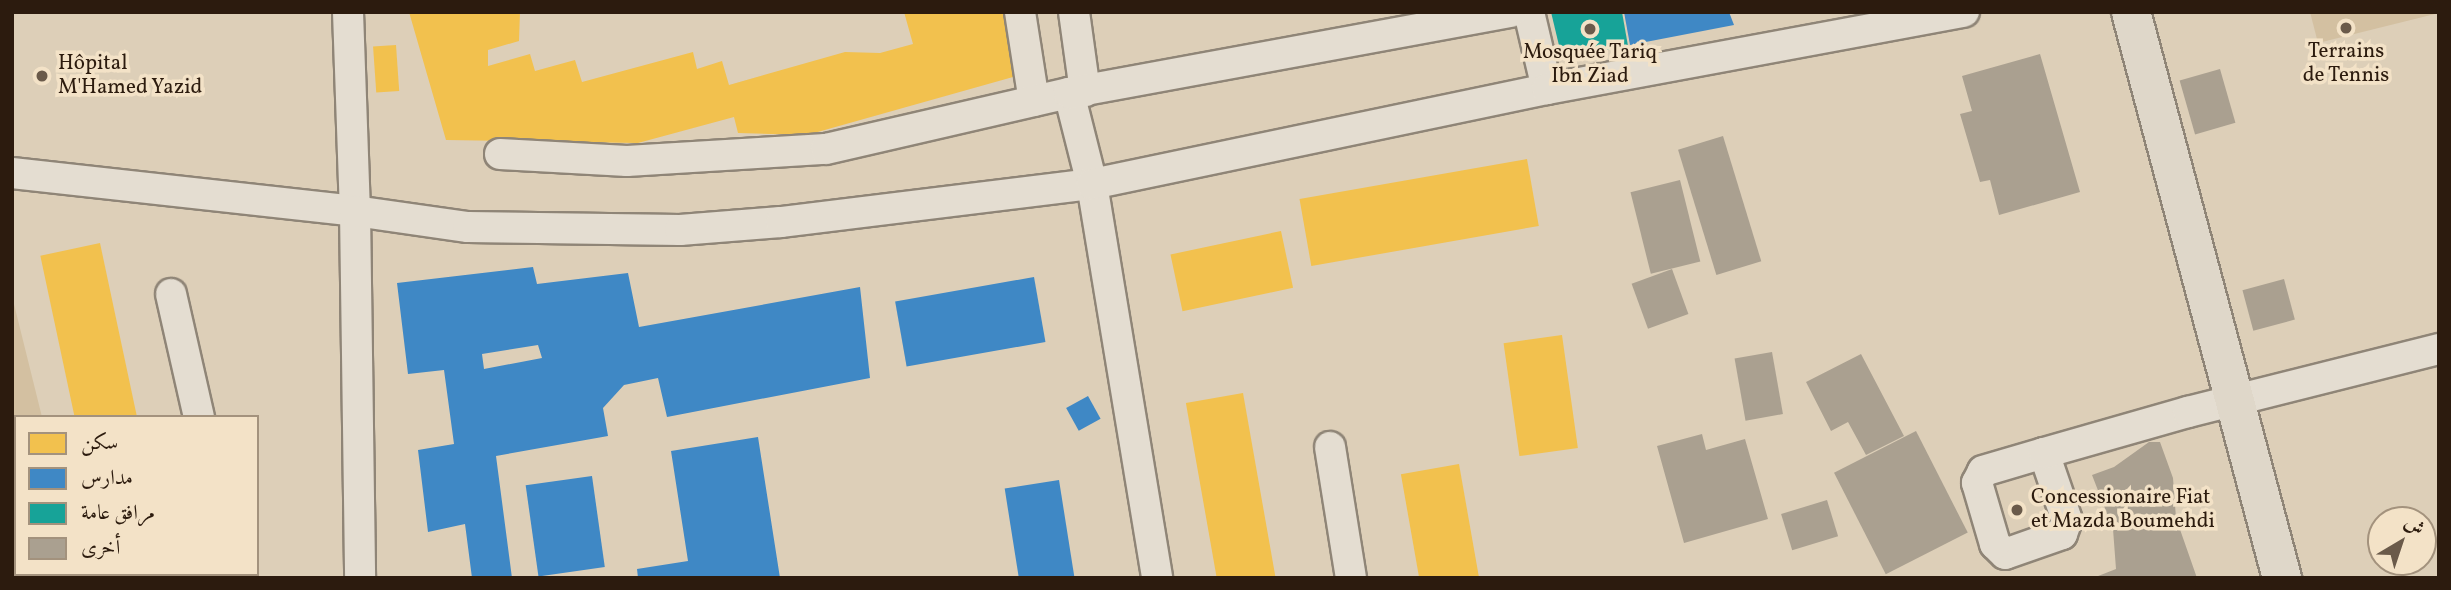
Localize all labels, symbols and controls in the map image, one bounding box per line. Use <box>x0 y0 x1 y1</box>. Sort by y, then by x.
marker: Terrains de Tennis <box>2338 20 2354 36</box>
marker: Mosquée Tariq Ibn Ziad <box>1582 21 1598 37</box>
place label: Terrains de Tennis <box>2302 39 2390 89</box>
place label: Mosquée Tariq Ibn Ziad <box>1523 40 1657 90</box>
place label: Hôpital M'Hamed Yazid <box>58 51 203 101</box>
marker: Hôpital M'Hamed Yazid <box>32 66 52 86</box>
legend <box>14 415 259 576</box>
text: سكن <box>81 429 118 458</box>
text: مدارس <box>81 464 133 493</box>
place label: Concessionaire Fiat et Mazda Boumehdi <box>2031 485 2215 535</box>
text: مرافق عامة <box>81 499 155 528</box>
marker: Concessionaire Fiat et Mazda Boumehdi <box>2009 502 2025 518</box>
north arrow <box>2367 506 2437 576</box>
text: ش <box>2398 510 2429 542</box>
text: أخرى <box>81 534 120 563</box>

